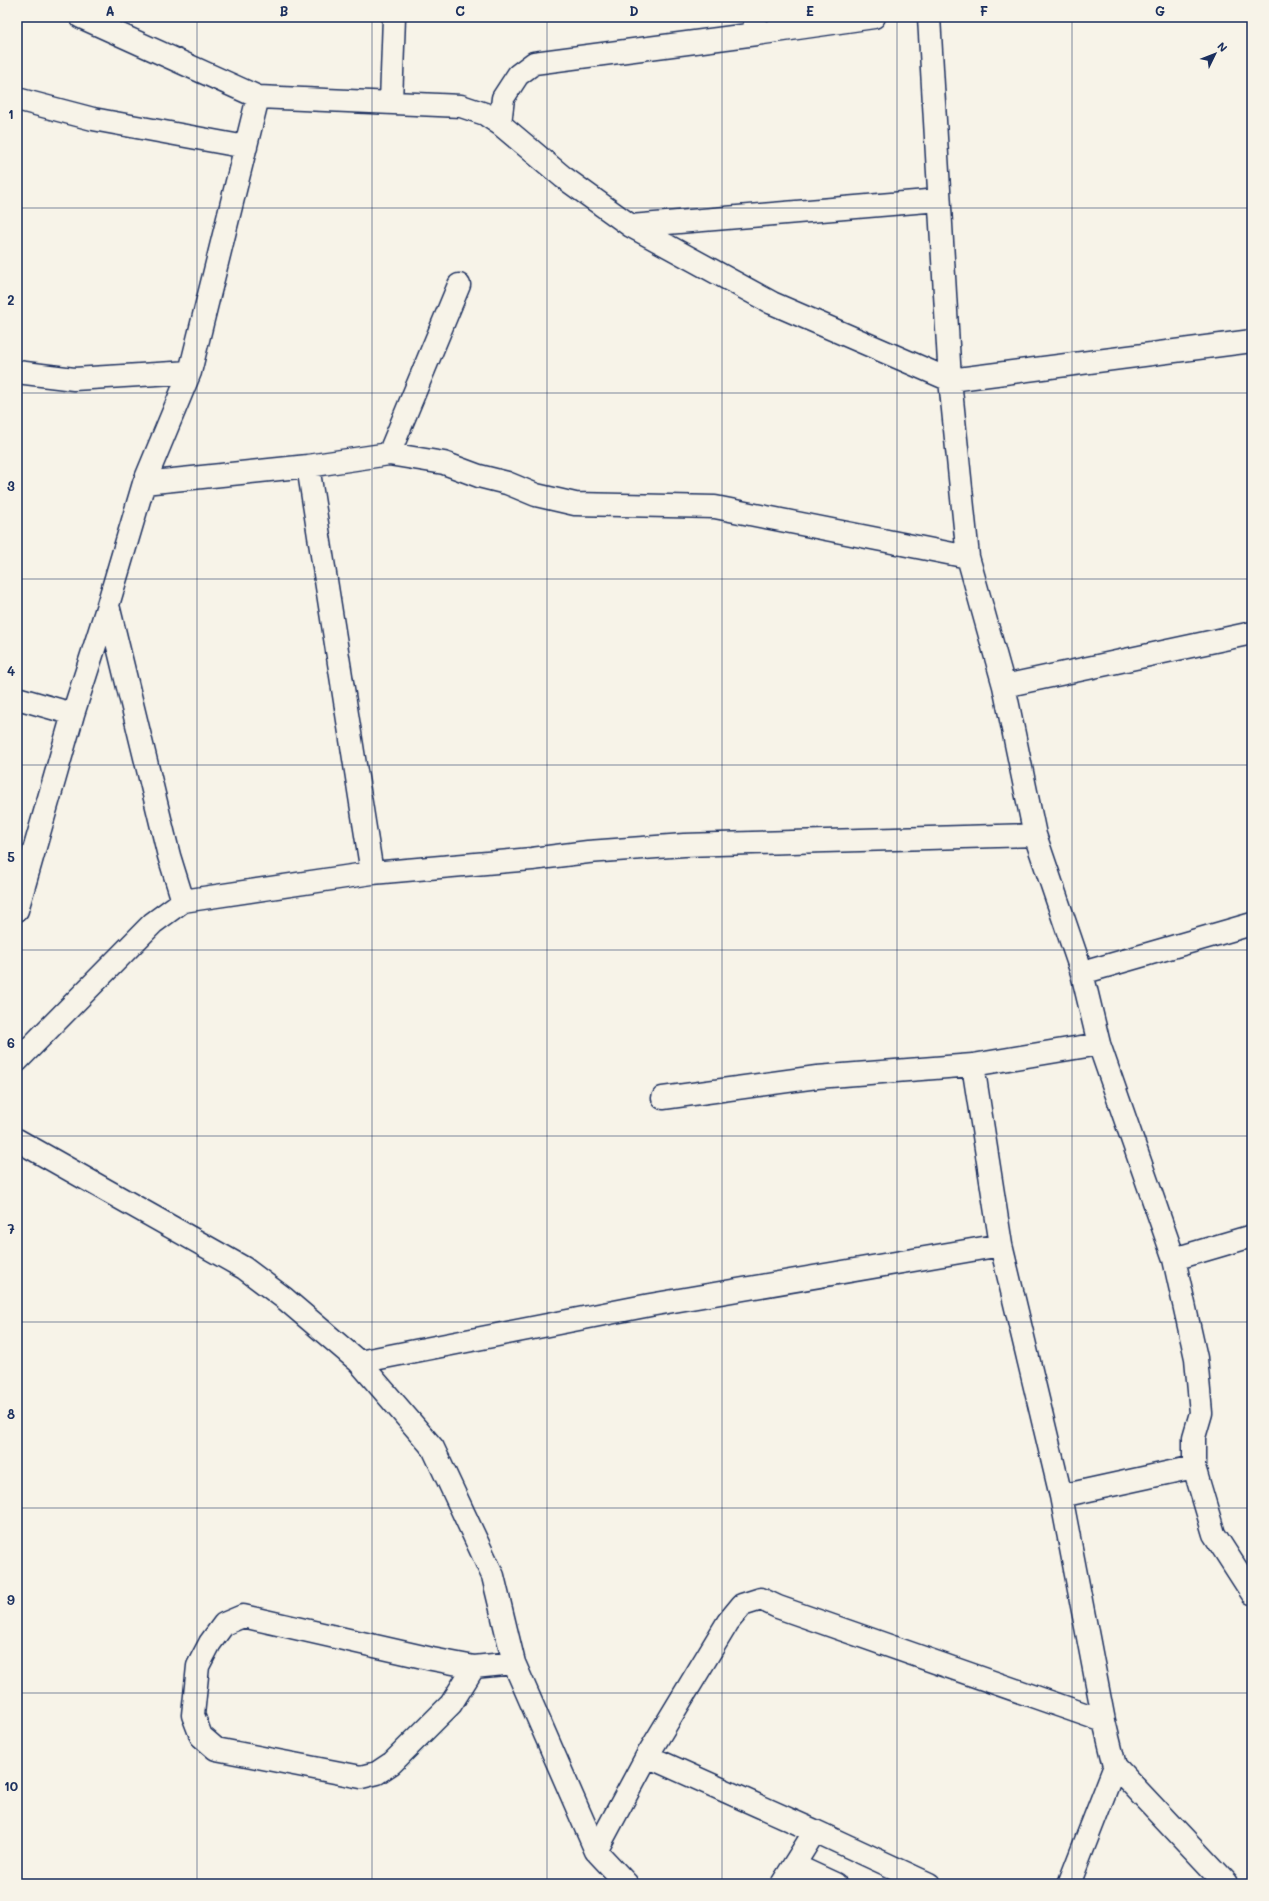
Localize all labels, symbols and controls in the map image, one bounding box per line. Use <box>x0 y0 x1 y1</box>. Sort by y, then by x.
text: A <box>105 2 115 19</box>
text: B <box>280 2 289 19</box>
text: C <box>455 2 465 19</box>
text: D <box>629 2 639 19</box>
text: E <box>806 2 814 19</box>
text: F <box>980 2 988 19</box>
text: G <box>1155 2 1165 19</box>
north arrow <box>1195 34 1235 74</box>
text: N <box>1214 39 1231 55</box>
text: 1 <box>8 105 14 122</box>
text: 2 <box>7 291 15 308</box>
text: 3 <box>7 477 15 494</box>
text: 4 <box>7 662 15 679</box>
text: 5 <box>7 848 15 865</box>
text: 6 <box>7 1034 15 1051</box>
text: 7 <box>7 1220 15 1237</box>
text: 8 <box>7 1405 15 1422</box>
text: 9 <box>7 1591 15 1608</box>
text: 10 <box>4 1777 18 1794</box>

